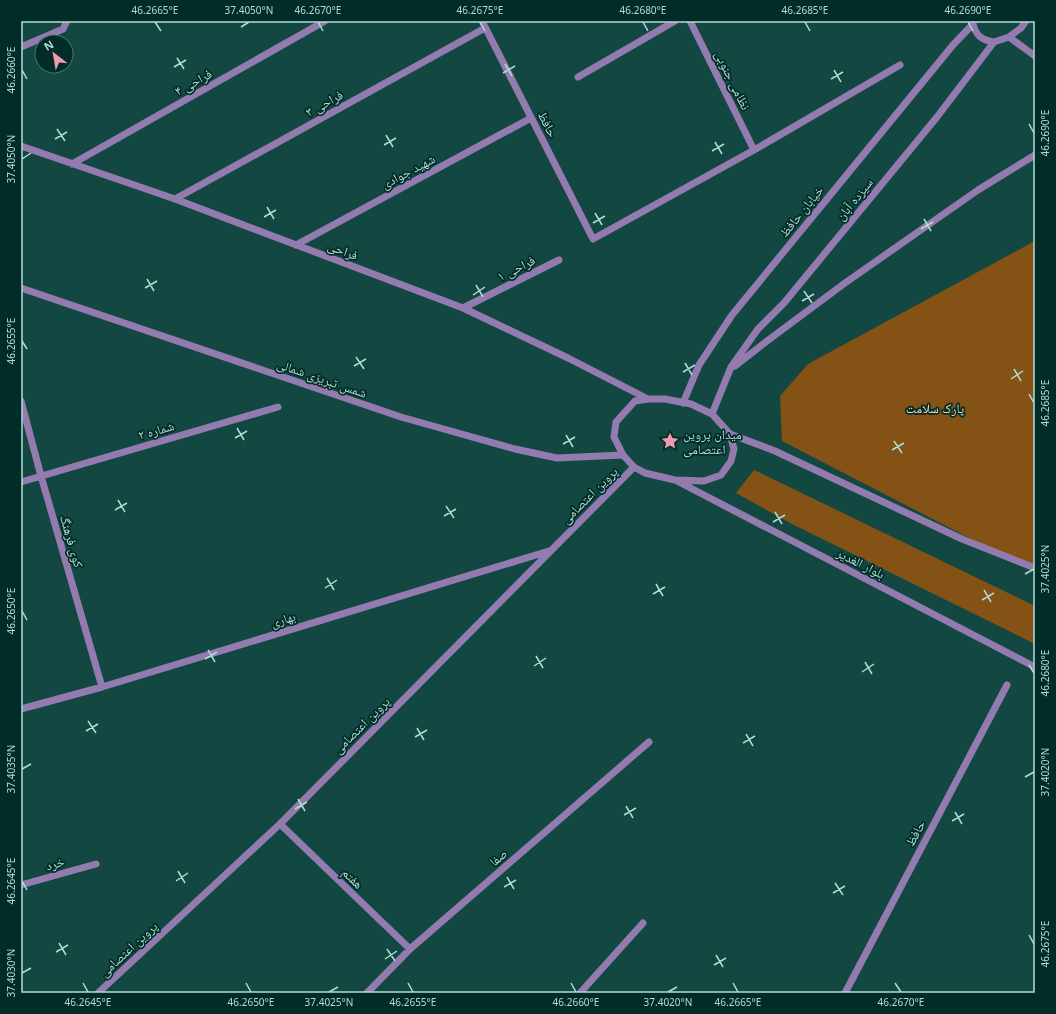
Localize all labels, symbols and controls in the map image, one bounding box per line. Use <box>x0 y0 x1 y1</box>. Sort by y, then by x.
text: 46.2665°E <box>132 3 178 17</box>
text: 37.4050°N <box>225 3 273 17</box>
text: 46.2670°E <box>295 3 341 17</box>
text: 46.2675°E <box>457 3 503 17</box>
text: 46.2680°E <box>620 3 666 17</box>
text: 46.2685°E <box>782 3 828 17</box>
text: 46.2690°E <box>945 3 991 17</box>
north arrow <box>34 34 74 74</box>
text: N <box>41 36 56 54</box>
text: 46.2660°E <box>4 47 18 93</box>
street label: نظامی جنوبی <box>711 47 755 113</box>
street label: فراحی ۴ <box>171 64 215 100</box>
street label: فراحی ۳ <box>302 85 346 121</box>
street label: حافظ <box>534 108 562 140</box>
text: 46.2690°E <box>1038 110 1052 156</box>
text: 37.4050°N <box>4 135 18 183</box>
street label: شهید جوادی <box>378 149 438 193</box>
street label: سیزده آبان <box>831 174 877 224</box>
street label: خیابان حافظ <box>775 182 827 240</box>
street label: فراحی <box>325 236 361 264</box>
street label: فراحی ۱ <box>494 251 538 285</box>
text: 46.2655°E <box>4 318 18 364</box>
street label: شمس تبریزی شمالی <box>275 354 369 402</box>
text: 46.2685°E <box>1038 380 1052 426</box>
park label: پارک سلامت <box>906 399 964 417</box>
street label: شماره ۲ <box>136 416 176 444</box>
place label: میدان پروین اعتصامی <box>683 425 742 458</box>
place icon: میدان پروین اعتصامی <box>660 431 680 451</box>
street label: پروین اعتصامی <box>557 462 622 528</box>
street label: کوی فرهنگ <box>56 513 88 570</box>
street label: بلوار الغدیر <box>833 543 888 583</box>
text: 37.4025°N <box>1038 545 1052 593</box>
text: 46.2650°E <box>4 588 18 634</box>
street label: بهاری <box>268 607 298 631</box>
text: 46.2680°E <box>1038 650 1052 696</box>
street label: پروین اعتصامی <box>329 692 394 758</box>
text: 37.4035°N <box>4 745 18 793</box>
text: 37.4020°N <box>1038 748 1052 796</box>
street label: حافظ <box>901 817 929 849</box>
street label: صفا <box>485 844 511 870</box>
street label: خرد <box>43 852 67 874</box>
text: 46.2645°E <box>4 858 18 904</box>
street label: هفتم <box>338 863 368 893</box>
street label: پروین اعتصامی <box>95 917 161 981</box>
text: 46.2675°E <box>1038 921 1052 967</box>
text: 37.4030°N <box>4 949 18 997</box>
text: 46.2645°E <box>65 995 111 1009</box>
text: 46.2650°E <box>228 995 274 1009</box>
text: 37.4025°N <box>305 995 353 1009</box>
text: 46.2655°E <box>390 995 436 1009</box>
text: 46.2660°E <box>553 995 599 1009</box>
text: 37.4020°N <box>644 995 692 1009</box>
text: 46.2665°E <box>715 995 761 1009</box>
text: 46.2670°E <box>878 995 924 1009</box>

